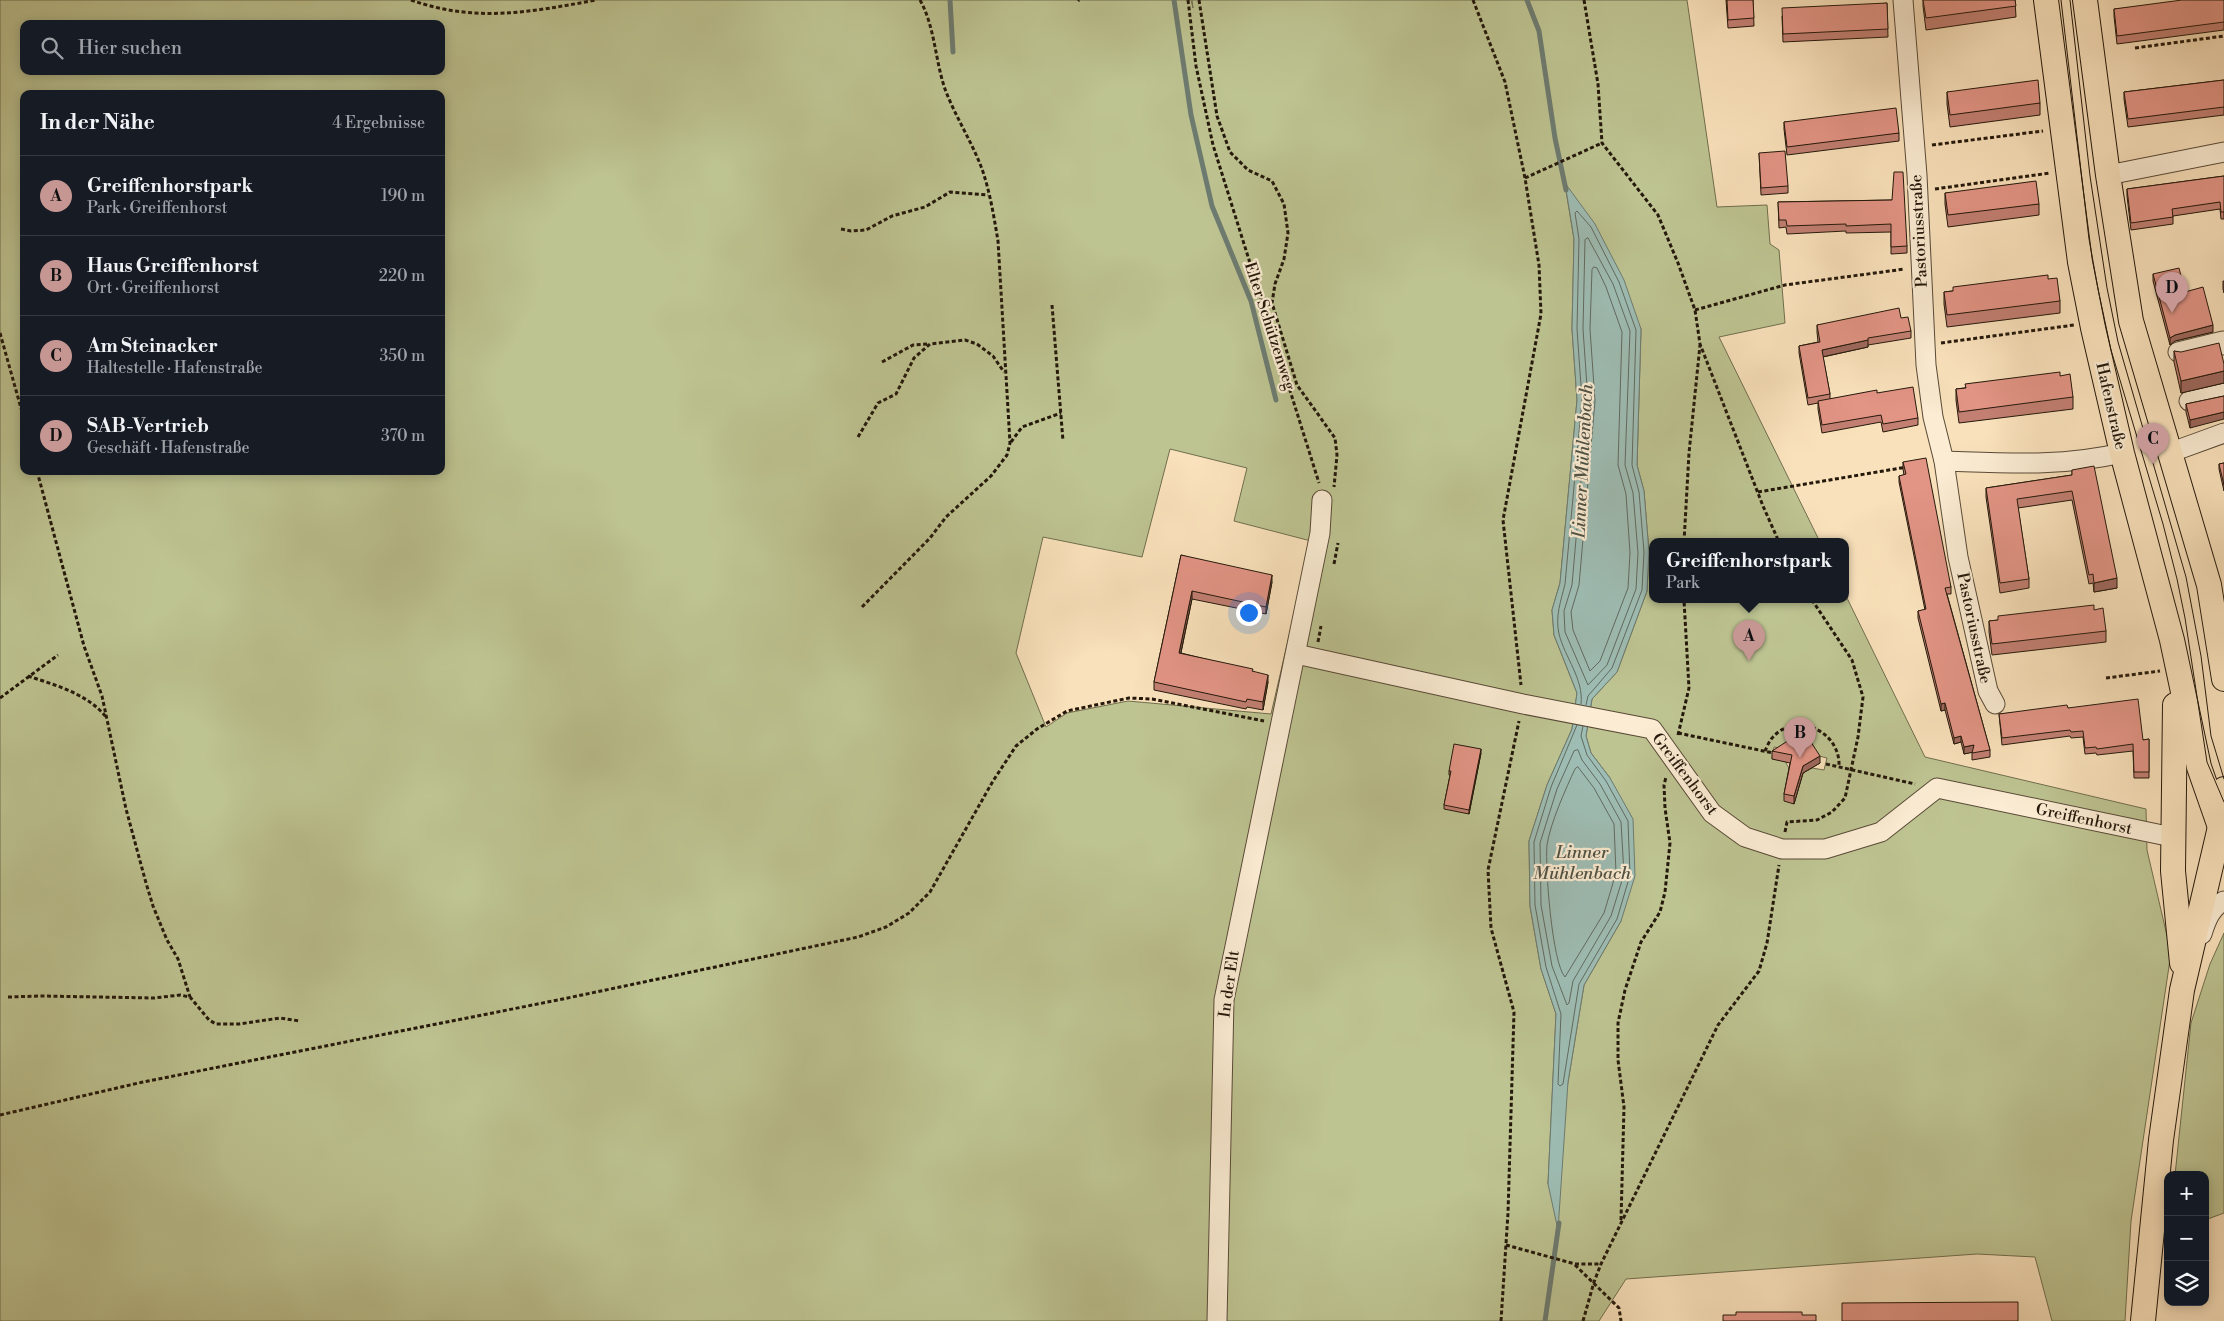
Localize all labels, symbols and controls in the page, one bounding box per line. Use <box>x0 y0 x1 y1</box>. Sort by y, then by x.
search box <box>20 20 445 75</box>
icon: search <box>38 34 66 62</box>
text: Hier suchen <box>78 36 182 60</box>
text: In der Nähe <box>40 110 155 136</box>
text: 4 Ergebnisse <box>332 113 425 133</box>
text: Greiffenhorstpark <box>87 174 253 198</box>
street label: Pastoriusstraße <box>1906 174 1932 288</box>
text: A <box>50 186 62 206</box>
text: 190 m <box>381 186 425 206</box>
text: Park · Greiffenhorst <box>87 198 227 218</box>
text: Haus Greiffenhorst <box>87 254 258 278</box>
street label: Elter Schützenweg <box>1240 259 1300 393</box>
text: B <box>50 266 62 286</box>
text: 220 m <box>379 266 425 286</box>
pin: D <box>2156 272 2188 313</box>
text: Ort · Greiffenhorst <box>87 278 220 298</box>
text: Am Steinacker <box>87 334 218 358</box>
text: C <box>50 346 62 366</box>
text: 350 m <box>379 346 425 366</box>
text: Haltestelle · Hafenstraße <box>87 358 263 378</box>
street label: Hafenstraße <box>2091 360 2131 452</box>
water label: Linner Mühlenbach <box>1567 382 1599 540</box>
text: SAB-Vertrieb <box>87 414 209 438</box>
pin: C <box>2137 423 2169 464</box>
text: D <box>50 426 62 446</box>
text: 370 m <box>381 426 425 446</box>
text: Geschäft · Hafenstraße <box>87 438 250 458</box>
popup <box>1649 538 1849 603</box>
text: Greiffenhorstpark <box>1666 549 1832 573</box>
street label: Pastoriusstraße <box>1952 571 1996 685</box>
text: Park <box>1666 573 1699 593</box>
your location <box>1236 600 1262 626</box>
pin: A <box>1733 620 1765 661</box>
pin: B <box>1784 717 1816 758</box>
street label: Greiffenhorst <box>1648 729 1723 819</box>
street label: Greiffenhorst <box>2034 799 2134 839</box>
water label: Linner Mühlenbach <box>1533 841 1632 885</box>
street label: In der Elt <box>1214 949 1244 1019</box>
map controls <box>2164 1171 2209 1306</box>
button: + <box>2164 1171 2209 1216</box>
button: − <box>2164 1216 2209 1261</box>
button: layers <box>2164 1261 2209 1306</box>

